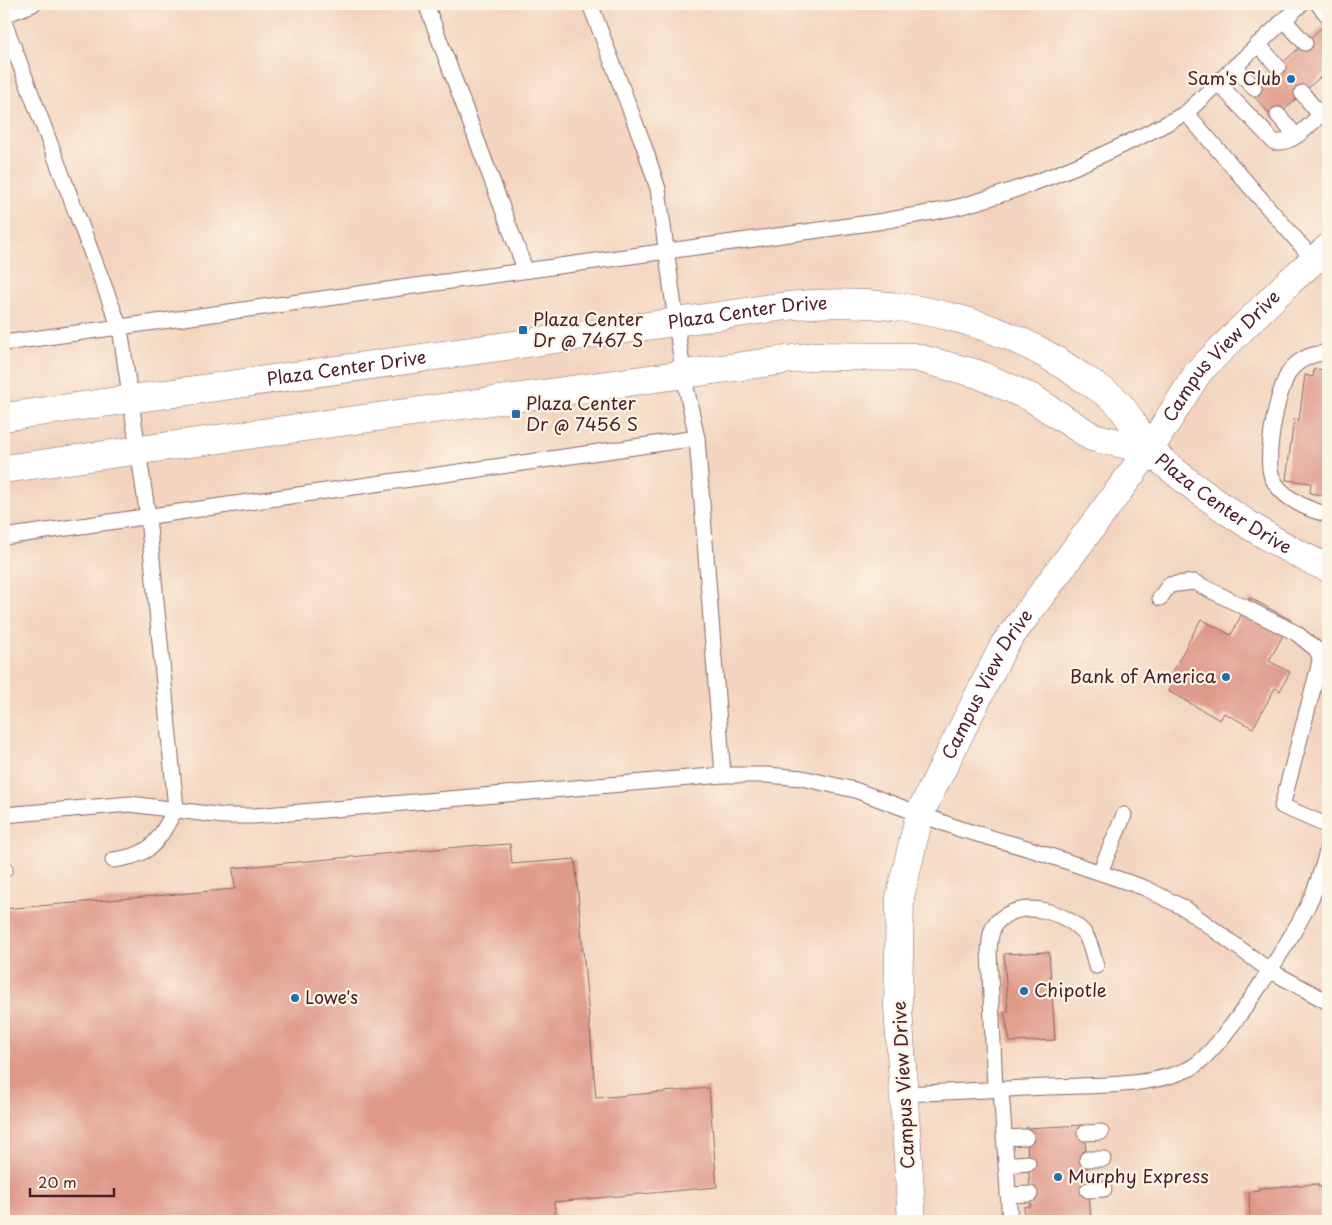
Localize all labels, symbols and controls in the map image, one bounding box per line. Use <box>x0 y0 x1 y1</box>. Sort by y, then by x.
place label: Sam's Club <box>1187 64 1281 91</box>
marker: Sam's Club <box>1285 73 1297 85</box>
street label: Campus View Drive <box>1155 283 1286 427</box>
street label: Plaza Center Drive <box>666 288 828 335</box>
place label: Plaza Center Dr @ 7467 S <box>533 305 644 353</box>
marker: Plaza Center Dr @ 7467 S <box>517 324 529 336</box>
street label: Plaza Center Drive <box>265 342 428 392</box>
place label: Plaza Center Dr @ 7456 S <box>526 389 638 437</box>
marker: Plaza Center Dr @ 7456 S <box>510 408 522 420</box>
street label: Plaza Center Drive <box>1150 446 1297 560</box>
street label: Campus View Drive <box>934 603 1038 764</box>
place label: Bank of America <box>1070 662 1217 689</box>
marker: Bank of America <box>1220 671 1232 683</box>
place label: Chipotle <box>1034 976 1107 1003</box>
place label: Lowe's <box>305 983 358 1010</box>
marker: Chipotle <box>1018 985 1030 997</box>
marker: Lowe's <box>289 992 301 1004</box>
street label: Campus View Drive <box>885 1000 920 1170</box>
place label: Murphy Express <box>1068 1162 1209 1189</box>
scale bar <box>30 1165 114 1197</box>
text: 20 m <box>38 1170 77 1193</box>
marker: Murphy Express <box>1052 1171 1064 1183</box>

